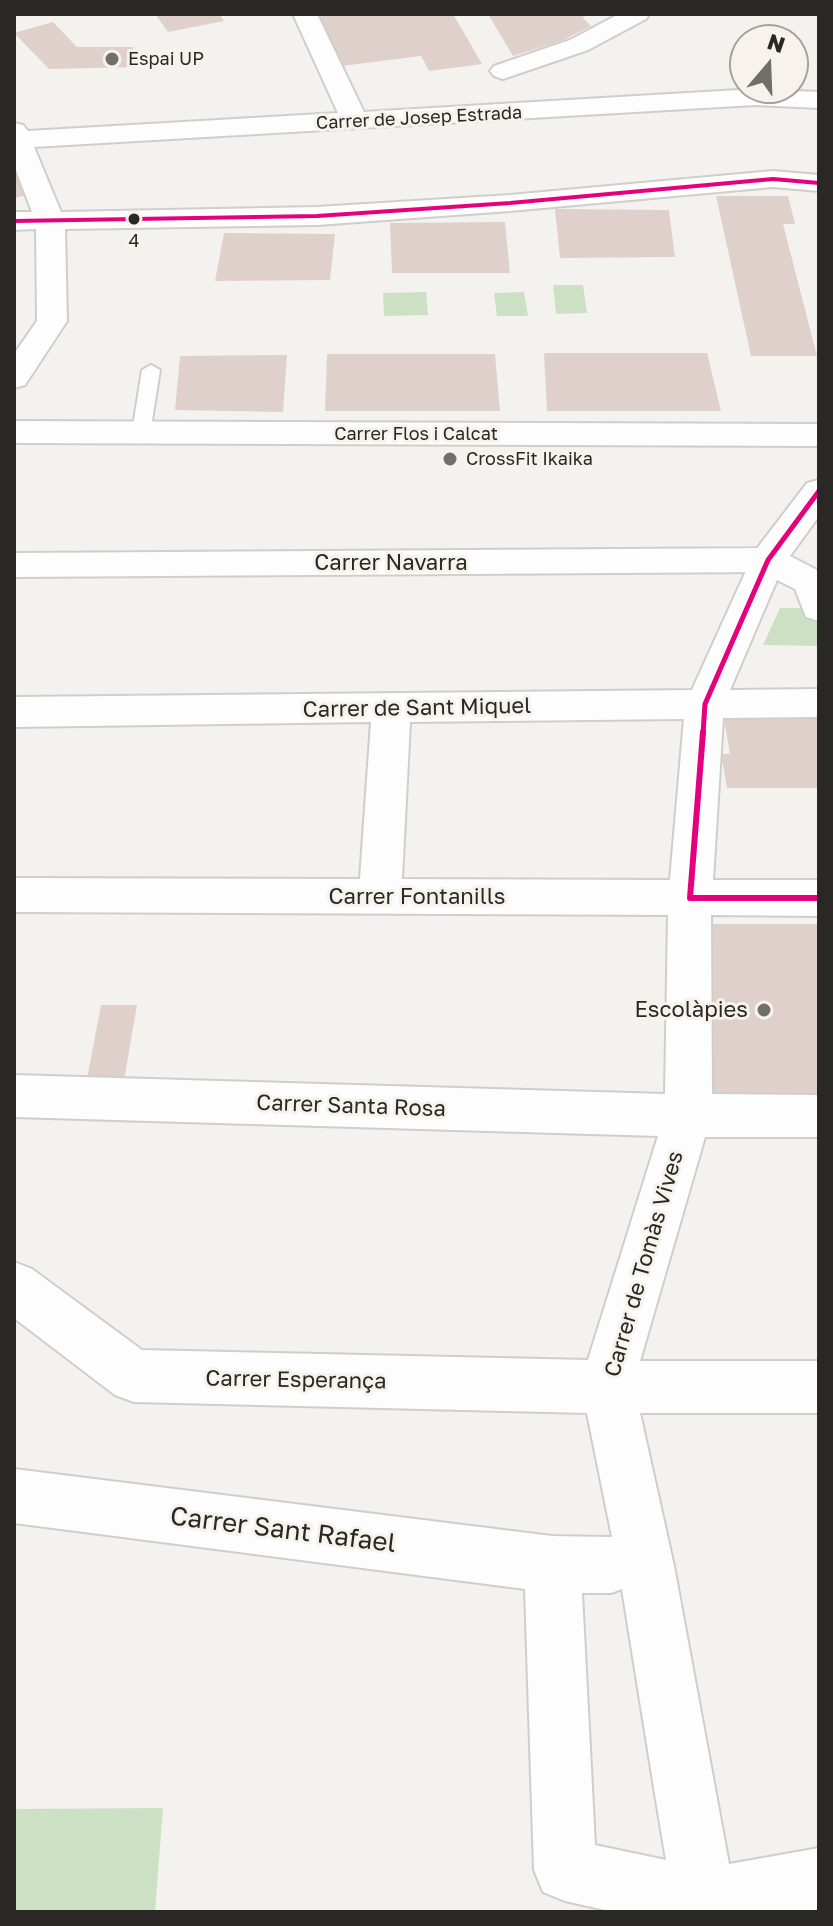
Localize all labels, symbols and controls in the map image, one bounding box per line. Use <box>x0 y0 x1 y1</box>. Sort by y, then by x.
north arrow <box>729 24 809 104</box>
text: N <box>764 27 789 58</box>
place label: Espai UP <box>128 48 204 70</box>
marker: Espai UP <box>103 50 121 68</box>
street label: Carrer de Josep Estrada <box>315 102 523 134</box>
marker: 4 <box>126 211 142 227</box>
place label: 4 <box>129 230 139 252</box>
street label: Carrer Flos i Calcat <box>334 423 498 445</box>
place label: CrossFit Ikaika <box>466 448 593 470</box>
marker: CrossFit Ikaika <box>441 450 459 468</box>
street label: Carrer Navarra <box>314 550 468 576</box>
street label: Carrer de Sant Miquel <box>303 693 531 723</box>
street label: Carrer Fontanills <box>329 884 505 910</box>
place label: Escolàpies <box>634 997 748 1023</box>
marker: Escolàpies <box>755 1001 773 1019</box>
street label: Carrer Santa Rosa <box>256 1089 446 1123</box>
street label: Carrer de Tomàs Vives <box>599 1148 689 1380</box>
street label: Carrer Esperança <box>205 1365 387 1395</box>
street label: Carrer Sant Rafael <box>168 1501 398 1559</box>

